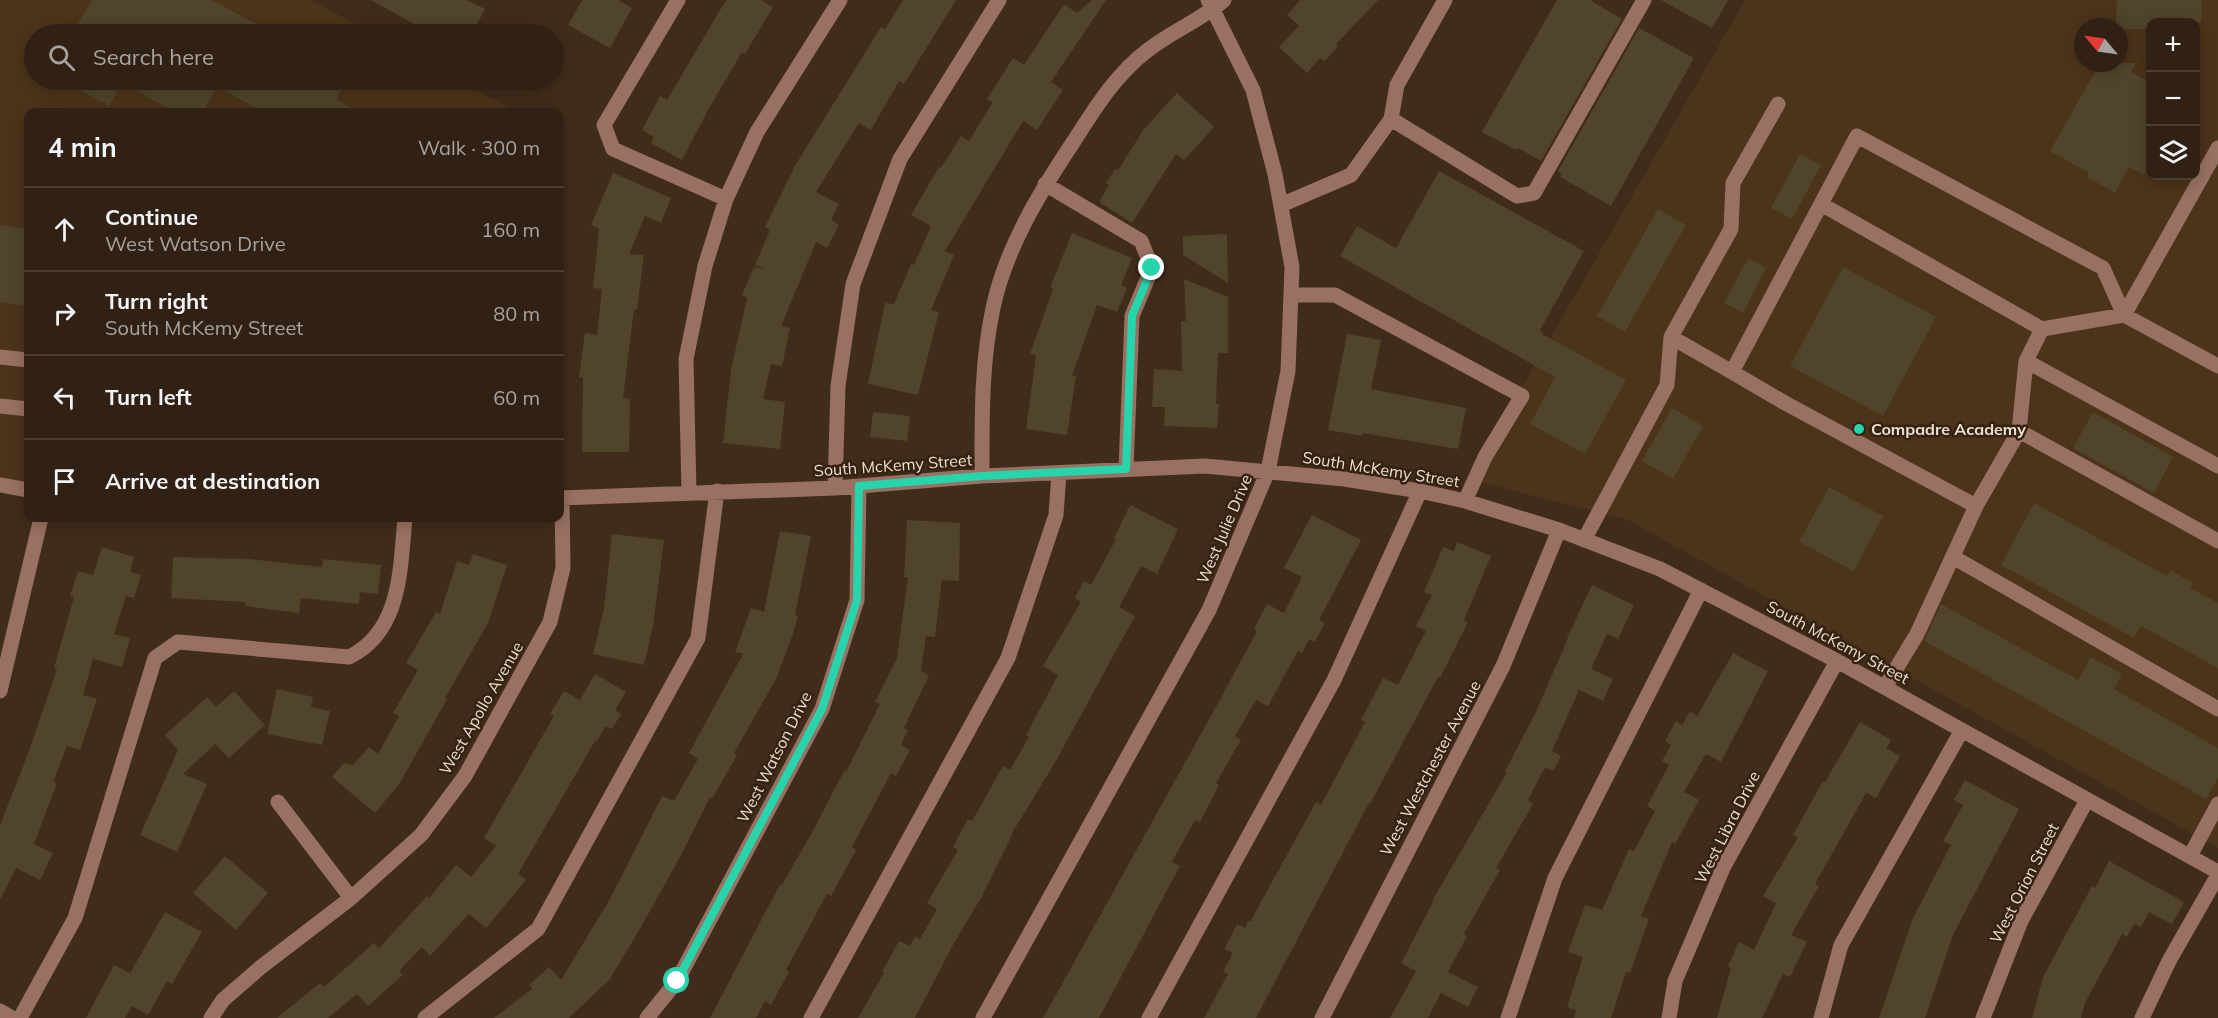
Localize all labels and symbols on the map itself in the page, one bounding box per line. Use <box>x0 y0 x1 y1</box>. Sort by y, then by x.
north arrow <box>2074 18 2128 72</box>
route end <box>1138 254 1164 280</box>
place label: Compadre Academy <box>1871 419 2026 439</box>
marker: Compadre Academy <box>1852 422 1866 436</box>
street label: South McKemy Street <box>1301 447 1461 491</box>
street label: South McKemy Street <box>813 449 973 481</box>
street label: West Julie Drive <box>1192 471 1256 587</box>
street label: South McKemy Street <box>1763 596 1913 688</box>
street label: West Apollo Avenue <box>435 638 527 778</box>
street label: West Westchester Avenue <box>1375 677 1485 859</box>
street label: West Watson Drive <box>732 688 816 826</box>
street label: West Libra Drive <box>1690 767 1764 887</box>
street label: West Orion Street <box>1985 819 2063 946</box>
route start <box>663 967 689 993</box>

